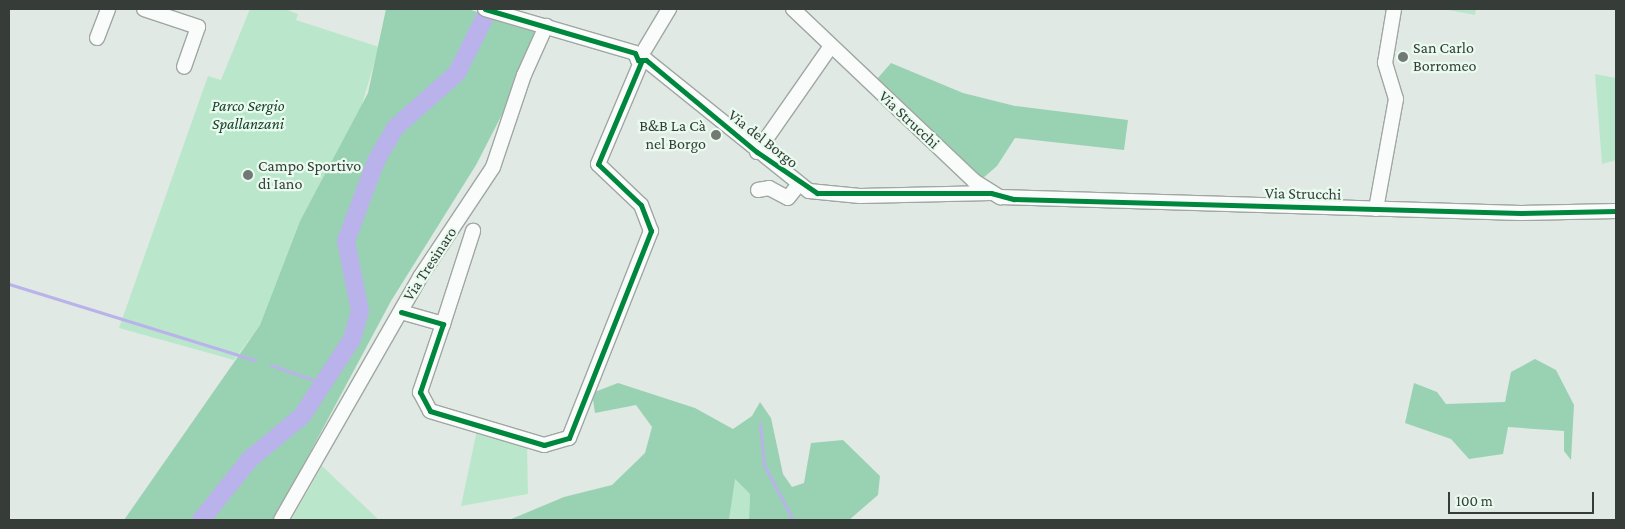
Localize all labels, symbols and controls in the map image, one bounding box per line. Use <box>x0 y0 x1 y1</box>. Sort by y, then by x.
place label: San Carlo Borromeo <box>1413 38 1476 76</box>
marker: San Carlo Borromeo <box>1397 51 1409 63</box>
street label: Via Strucchi <box>875 87 943 153</box>
park label: Parco Sergio Spallanzani <box>211 96 285 134</box>
street label: Via del Borgo <box>724 106 802 172</box>
place label: B&B La Cà nel Borgo <box>639 116 706 154</box>
marker: B&B La Cà nel Borgo <box>710 129 722 141</box>
place label: Campo Sportivo di Iano <box>258 156 361 194</box>
marker: Campo Sportivo di Iano <box>242 169 254 181</box>
street label: Via Strucchi <box>1265 184 1341 204</box>
street label: Via Tresinaro <box>399 223 461 305</box>
scale bar <box>1450 482 1596 514</box>
text: 100 m <box>1456 493 1493 509</box>

